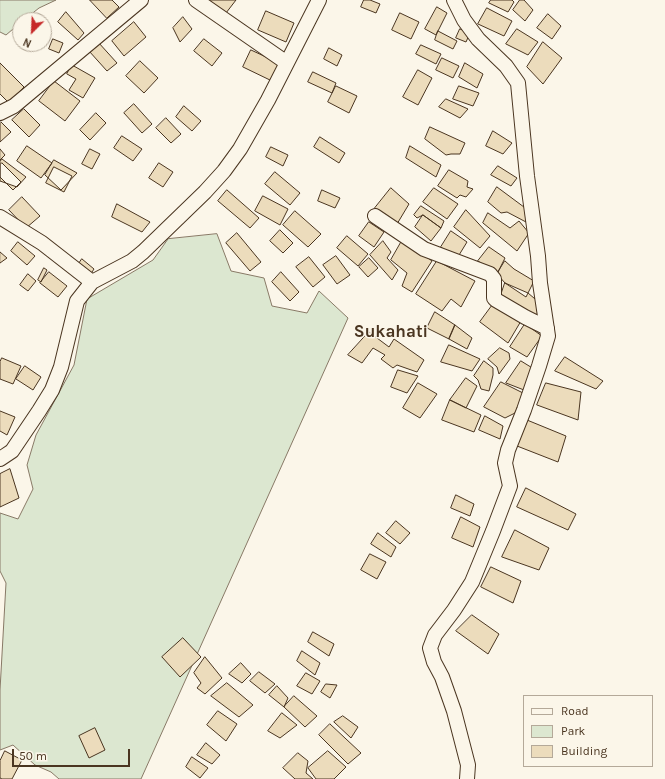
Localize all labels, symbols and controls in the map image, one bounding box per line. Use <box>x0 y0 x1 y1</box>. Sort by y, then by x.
north arrow <box>12 12 52 52</box>
text: N <box>21 35 34 50</box>
district label: Sukahati <box>354 322 428 342</box>
legend <box>523 695 653 767</box>
text: Road <box>561 704 589 718</box>
text: Park <box>561 724 585 738</box>
scale bar <box>14 741 132 767</box>
text: Building <box>561 744 607 758</box>
text: 50 m <box>19 749 47 763</box>

